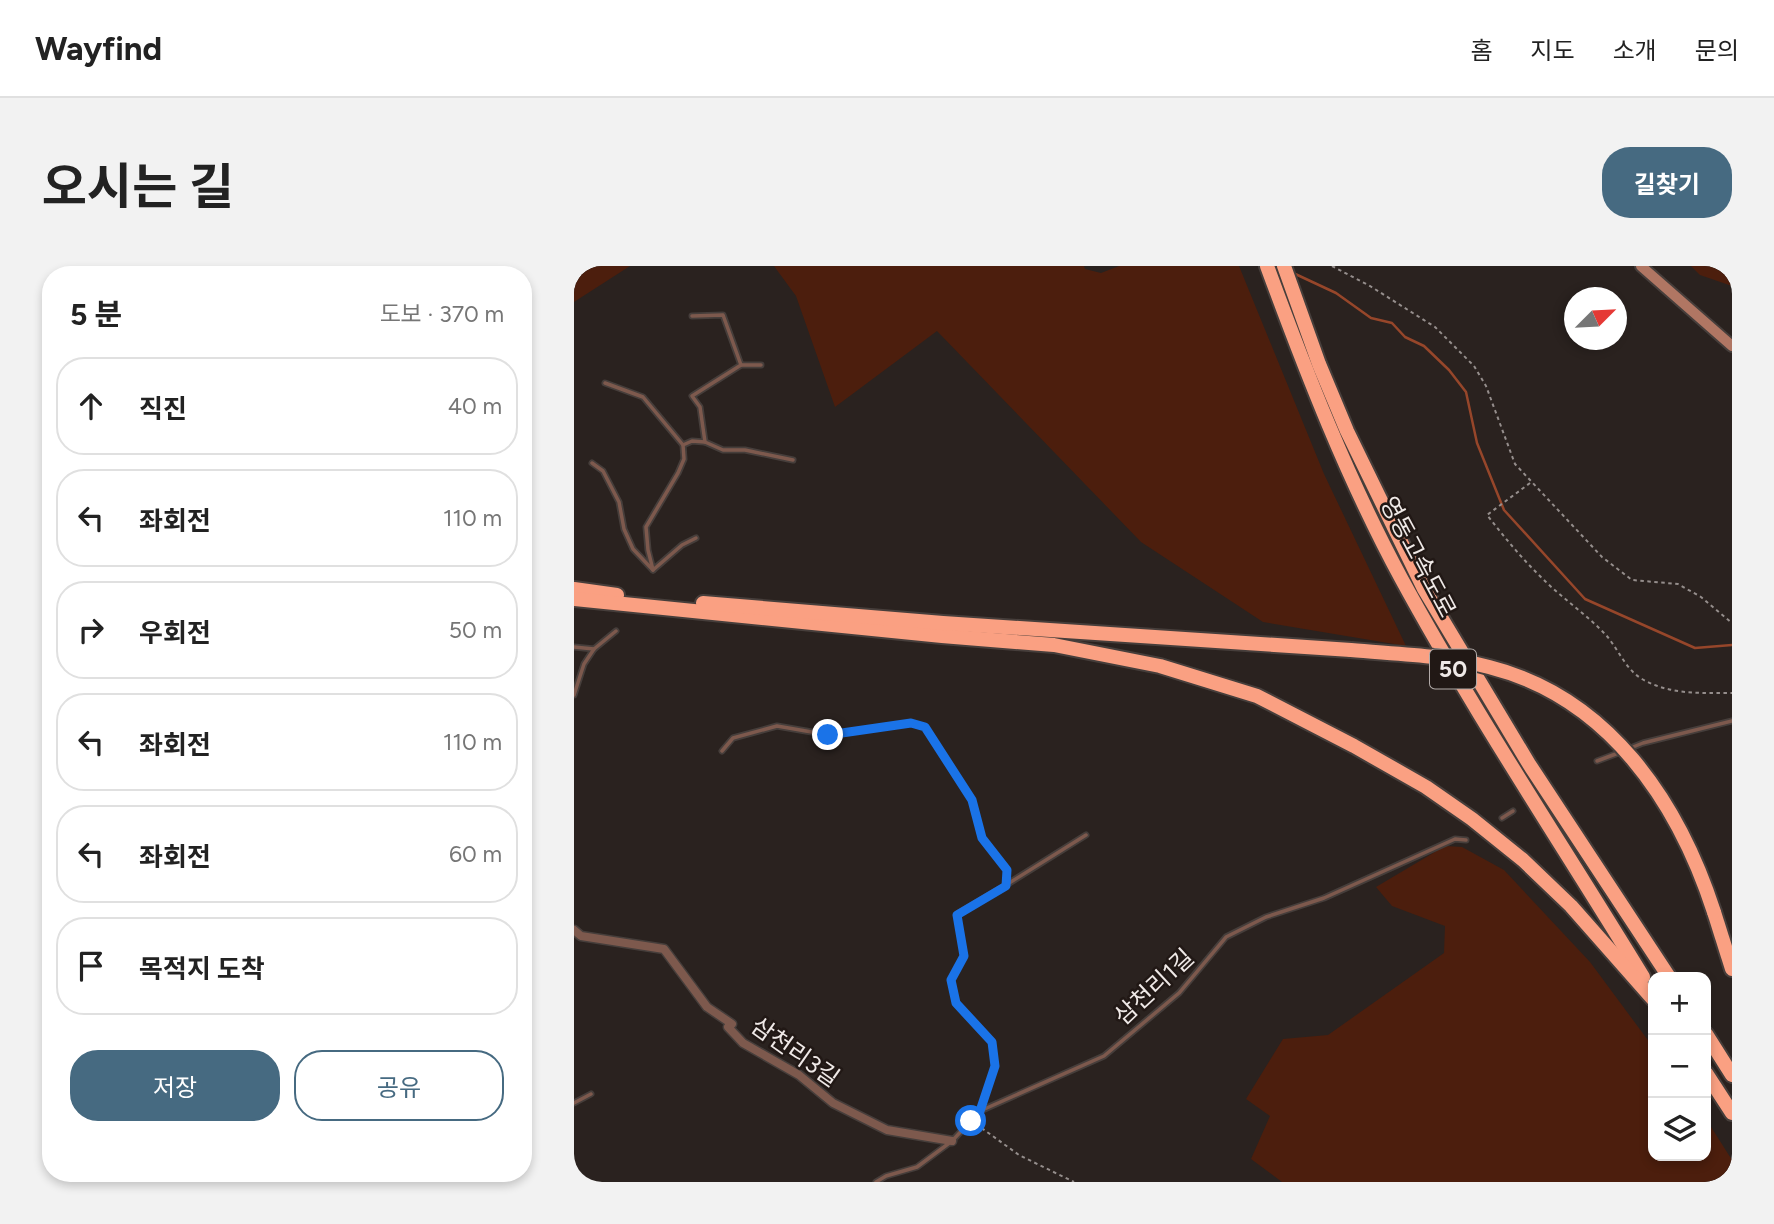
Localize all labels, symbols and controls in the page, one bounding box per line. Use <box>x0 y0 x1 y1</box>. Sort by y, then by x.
text: Wayfind <box>35 29 162 68</box>
text: 홈 <box>1470 36 1492 65</box>
text: 지도 <box>1530 36 1575 65</box>
text: 소개 <box>1613 36 1657 65</box>
text: 문의 <box>1695 36 1739 65</box>
button: 길찾기 <box>1602 147 1732 218</box>
text: 오시는 길 <box>42 157 234 216</box>
north arrow <box>1564 287 1627 350</box>
text: 5 분 <box>70 296 122 333</box>
text: 도보 · 370 m <box>380 300 504 328</box>
icon: ahead <box>72 387 110 425</box>
text: 40 m <box>448 392 502 420</box>
text: 직진 <box>139 393 187 425</box>
street label: 영동고속도로 <box>1375 491 1462 622</box>
icon: left <box>72 499 110 537</box>
text: 110 m <box>443 504 502 532</box>
text: 좌회전 <box>139 505 211 537</box>
icon: right <box>72 611 110 649</box>
text: 50 m <box>449 616 502 644</box>
text: 우회전 <box>139 617 211 649</box>
road number: 50 <box>1430 650 1476 688</box>
route end <box>812 719 843 750</box>
icon: left <box>72 723 110 761</box>
text: 110 m <box>443 728 502 756</box>
text: 좌회전 <box>139 729 211 761</box>
icon: left <box>72 835 110 873</box>
text: 60 m <box>449 840 502 868</box>
text: 좌회전 <box>139 841 211 873</box>
street label: 삼천리1길 <box>1108 943 1199 1031</box>
icon: arrive <box>72 947 110 985</box>
text: 목적지 도착 <box>139 953 265 985</box>
map controls <box>1648 972 1711 1161</box>
button: + <box>1648 972 1711 1035</box>
street label: 삼천리3길 <box>745 1011 845 1093</box>
button: − <box>1648 1035 1711 1098</box>
button: 저장 <box>70 1050 280 1121</box>
button: 공유 <box>294 1050 504 1121</box>
button: layers <box>1648 1098 1711 1161</box>
route start <box>955 1105 986 1136</box>

